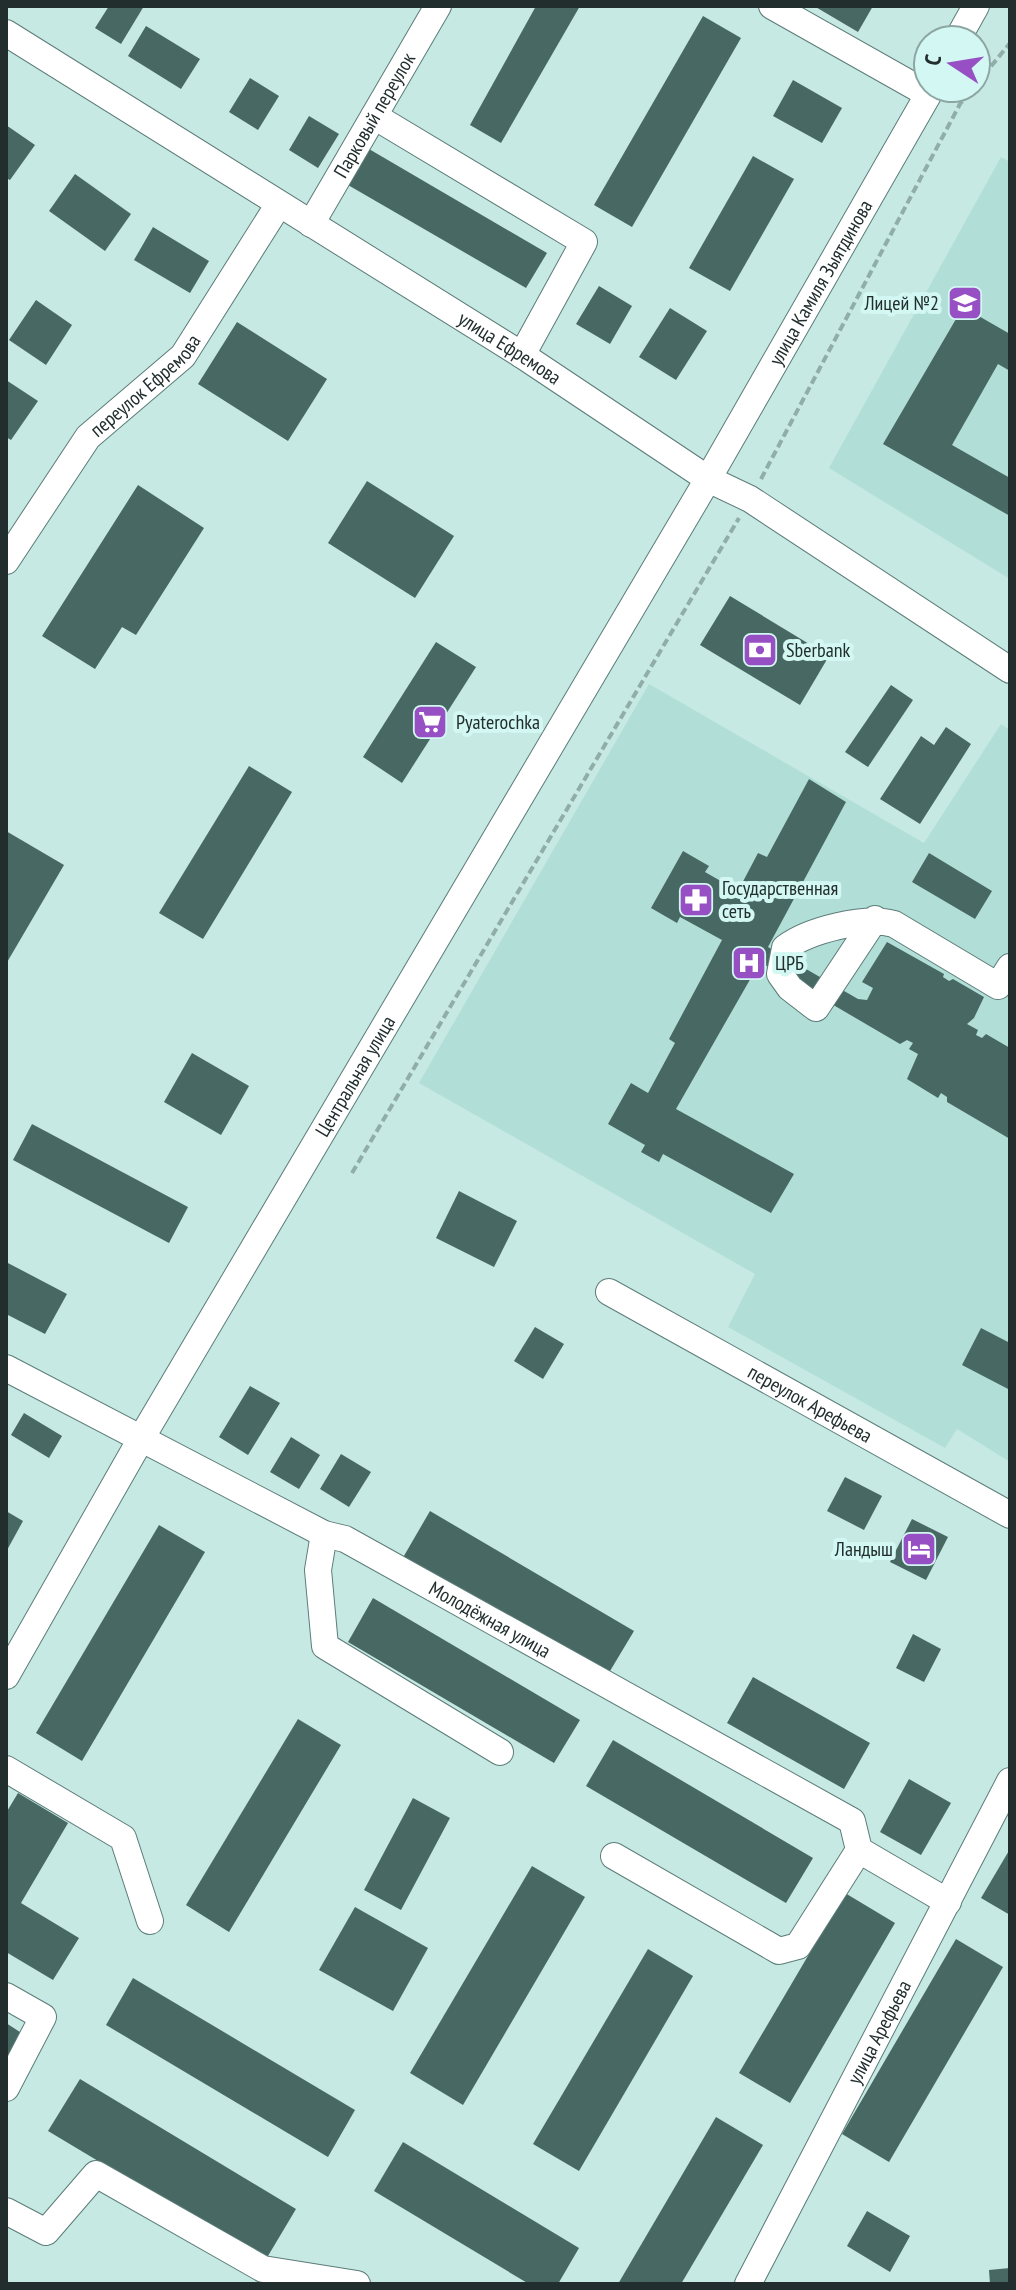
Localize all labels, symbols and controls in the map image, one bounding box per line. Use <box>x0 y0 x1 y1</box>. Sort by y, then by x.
north arrow <box>912 24 992 104</box>
street label: Парковый переулок <box>328 48 421 182</box>
text: С <box>918 52 947 68</box>
street label: улица Камиля Зыятдинова <box>763 195 878 370</box>
school or university icon: Лицей №2 <box>946 284 984 322</box>
place label: Лицей №2 <box>864 290 939 316</box>
street label: улица Ефремова <box>453 305 566 390</box>
street label: переулок Ефремова <box>85 329 206 443</box>
bank icon: Sberbank <box>741 631 779 669</box>
place label: Sberbank <box>786 637 850 663</box>
supermarket icon: Pyaterochka <box>411 703 449 741</box>
place label: Pyaterochka <box>456 709 540 735</box>
place label: Государственная сеть <box>722 875 838 924</box>
pharmacy icon: Государственная сеть <box>677 881 715 919</box>
hospital icon: ЦРБ <box>730 944 768 982</box>
place label: ЦРБ <box>775 950 804 976</box>
street label: Центральная улица <box>309 1011 401 1141</box>
street label: переулок Арефьева <box>743 1359 877 1449</box>
hotel icon: Ландыш <box>900 1530 938 1568</box>
place label: Ландыш <box>834 1536 893 1562</box>
street label: Молодёжная улица <box>424 1575 555 1664</box>
street label: улица Арефьева <box>841 1976 917 2089</box>

